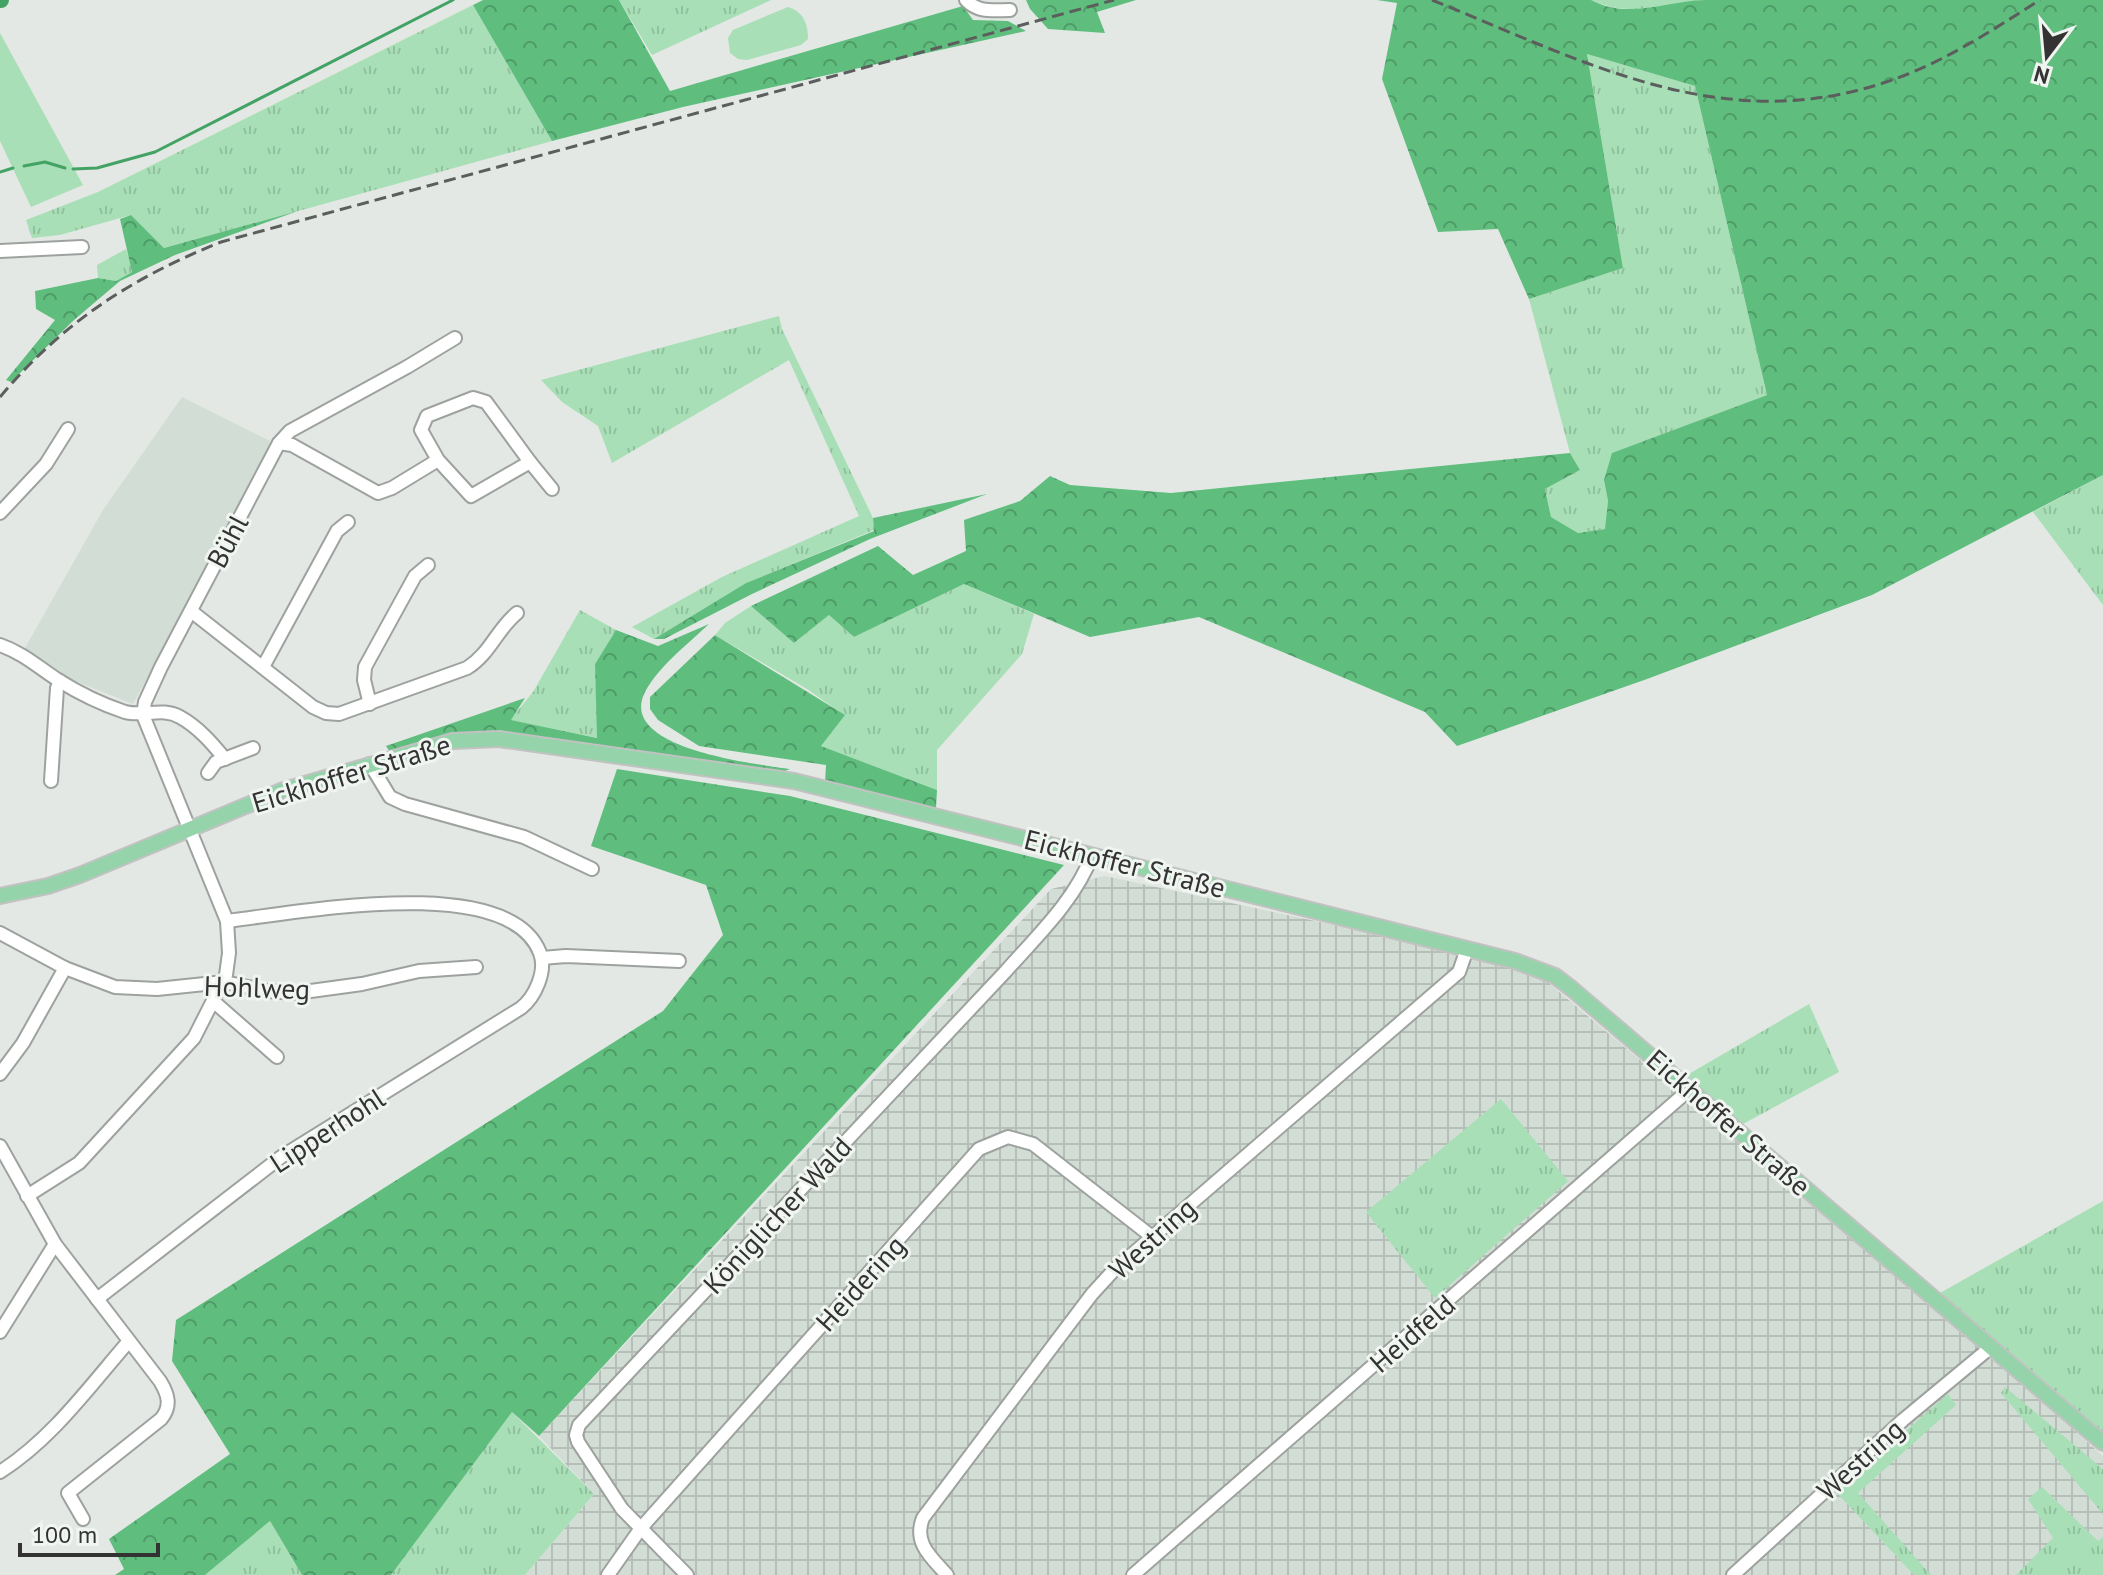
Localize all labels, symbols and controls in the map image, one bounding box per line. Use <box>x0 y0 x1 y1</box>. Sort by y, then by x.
north arrow <box>2007 16 2087 96</box>
text: N <box>2031 60 2052 91</box>
street label: Bühl <box>198 508 256 574</box>
street label: Eickhoffer Straße <box>247 725 455 821</box>
street label: Eickhoffer Straße <box>1021 820 1229 906</box>
street label: Hohlweg <box>203 967 311 1007</box>
street label: Eickhoffer Straße <box>1639 1040 1819 1204</box>
street label: Lipperhohl <box>262 1079 392 1181</box>
street label: Königlicher Wald <box>695 1128 859 1302</box>
street label: Westring <box>1101 1189 1203 1287</box>
street label: Heidering <box>807 1227 913 1339</box>
street label: Heidfeld <box>1361 1286 1463 1380</box>
street label: Westring <box>1809 1410 1911 1508</box>
scale bar <box>20 1507 158 1557</box>
text: 100 m <box>32 1519 97 1550</box>

